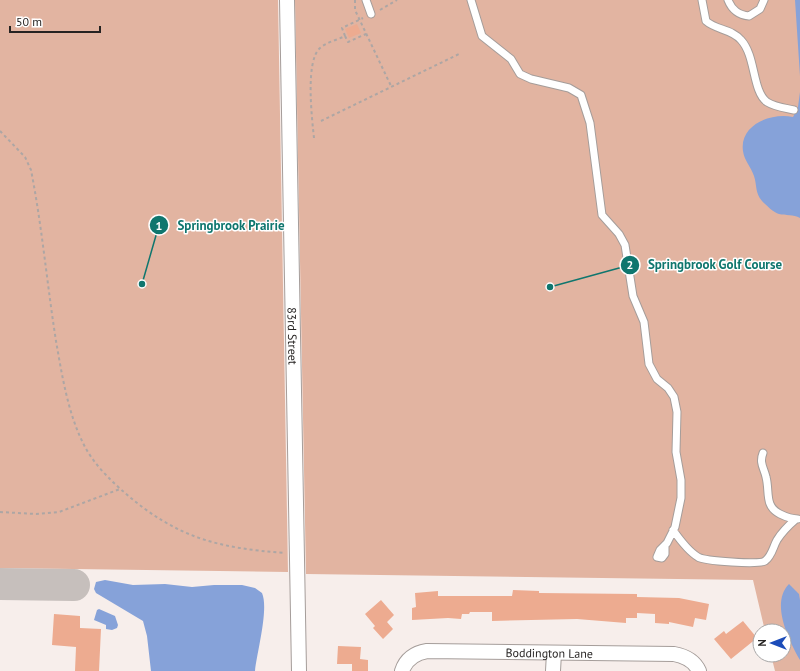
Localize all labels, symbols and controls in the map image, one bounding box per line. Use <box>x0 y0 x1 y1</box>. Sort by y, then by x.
scale bar <box>10 8 100 34</box>
text: 50 m <box>16 14 42 29</box>
callout: Springbrook Prairie <box>149 213 293 238</box>
text: Springbrook Prairie <box>177 217 285 234</box>
text: 1 <box>156 218 162 233</box>
callout: Springbrook Golf Course <box>620 252 791 277</box>
text: Springbrook Golf Course <box>648 256 782 273</box>
text: 2 <box>627 257 633 272</box>
street label: 83rd Street <box>285 307 301 365</box>
north arrow <box>752 623 792 663</box>
text: N <box>755 639 769 647</box>
street label: Boddington Lane <box>505 644 593 661</box>

